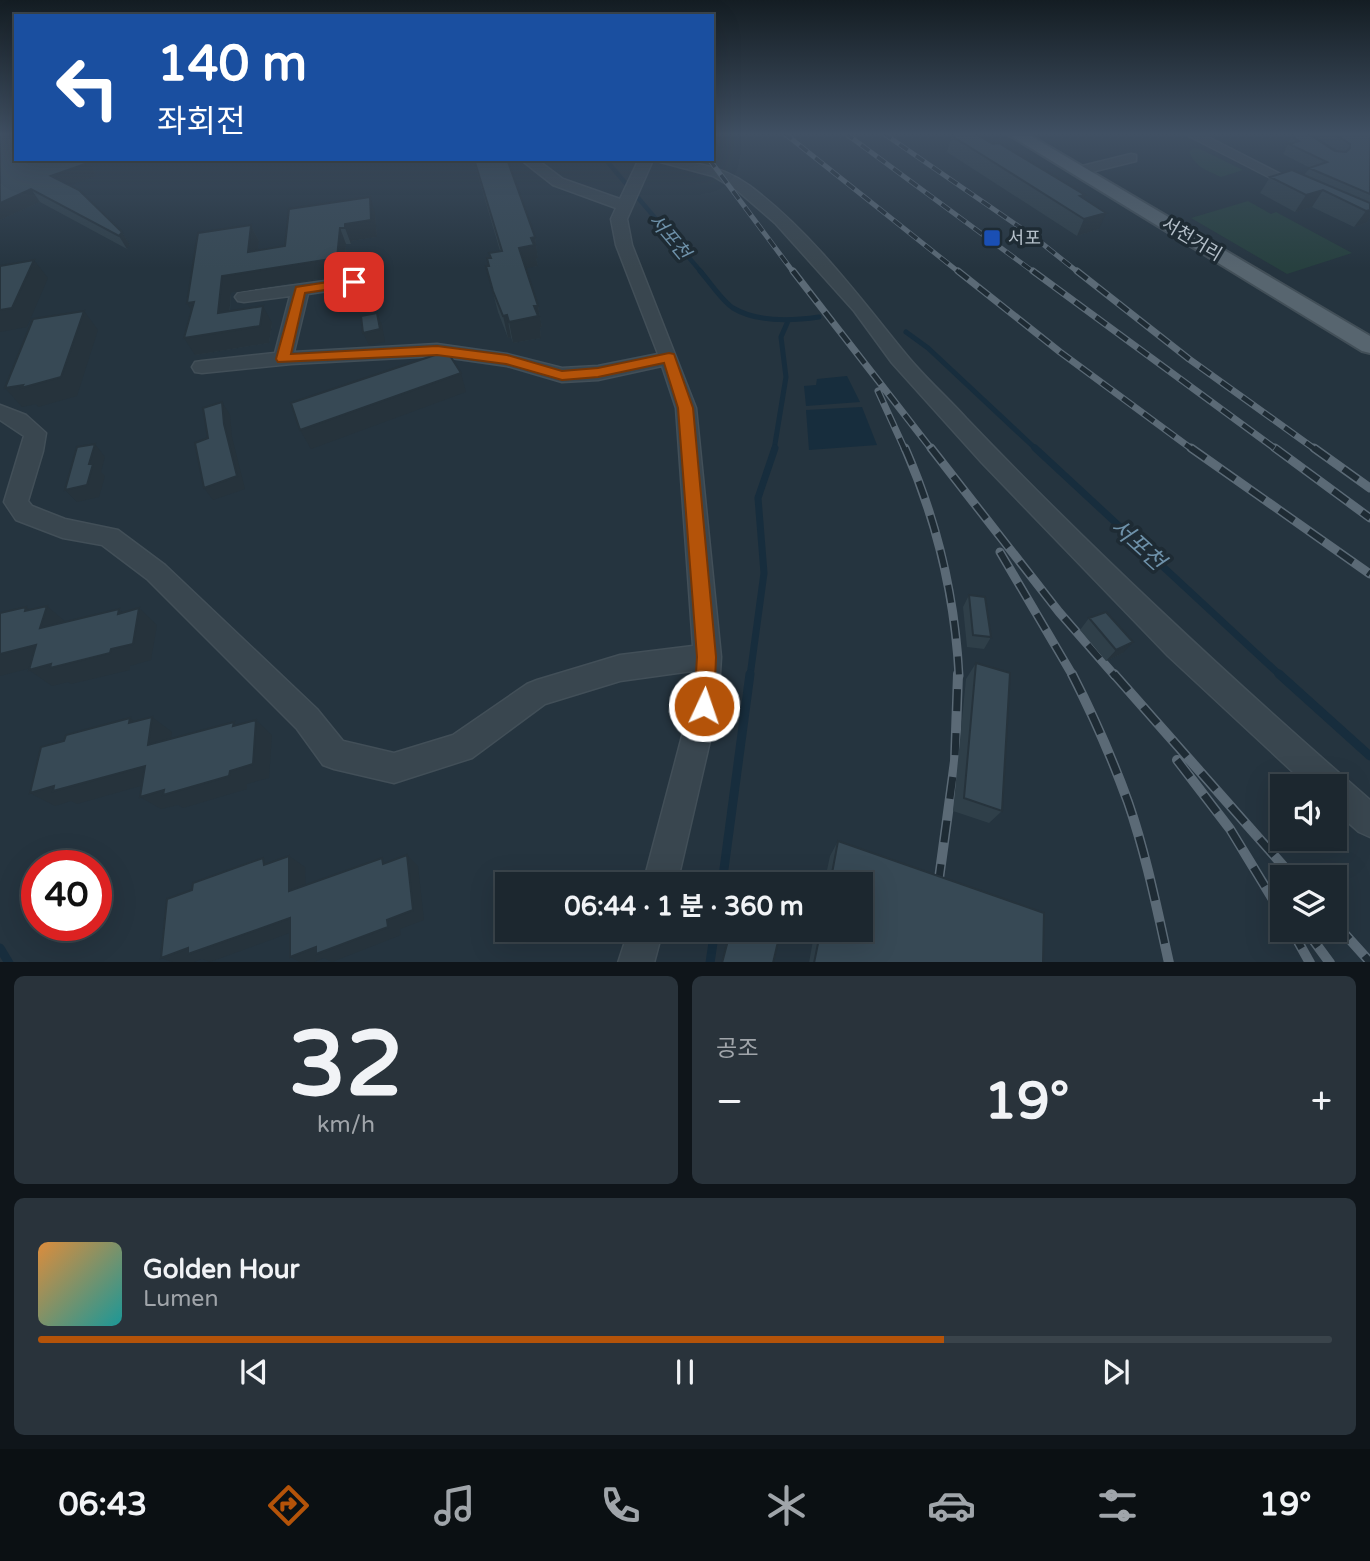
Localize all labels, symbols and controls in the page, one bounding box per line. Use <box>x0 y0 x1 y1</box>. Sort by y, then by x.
text: 140 m <box>157 35 307 94</box>
icon: left <box>42 42 133 133</box>
text: 좌회전 <box>157 103 245 141</box>
water label: 서포천 <box>644 209 695 265</box>
street label: 서천거리 <box>1158 213 1226 265</box>
place label: 서포 <box>1008 227 1041 249</box>
marker: 서포 <box>982 228 1002 248</box>
pin <box>324 252 384 312</box>
icon: arrive <box>335 263 373 301</box>
water label: 서포천 <box>1104 513 1172 578</box>
position arrow <box>667 669 741 743</box>
map controls <box>1270 774 1347 942</box>
button: sound <box>1270 774 1347 851</box>
speed limit sign: 40 <box>21 850 112 941</box>
button: layers <box>1270 865 1347 942</box>
text: 06:44 · 1 분 · 360 m <box>564 891 804 922</box>
text: 32 <box>289 1010 403 1120</box>
text: 공조 <box>716 1035 758 1063</box>
text: 19° <box>984 1070 1069 1133</box>
text: − <box>716 1079 743 1125</box>
text: + <box>1311 1079 1332 1125</box>
text: km/h <box>317 1111 375 1139</box>
text: Golden Hour <box>143 1254 300 1285</box>
text: Lumen <box>143 1285 218 1313</box>
icon: previous <box>235 1353 273 1391</box>
icon: pause <box>666 1353 704 1391</box>
icon: next <box>1097 1353 1135 1391</box>
icon: directions <box>264 1481 313 1530</box>
icon: music <box>430 1481 479 1530</box>
icon: phone <box>596 1481 645 1530</box>
icon: climate <box>762 1481 811 1530</box>
icon: car <box>927 1481 976 1530</box>
icon: filters <box>1093 1481 1142 1530</box>
text: 06:43 <box>58 1486 147 1524</box>
text: 19° <box>1259 1486 1311 1524</box>

